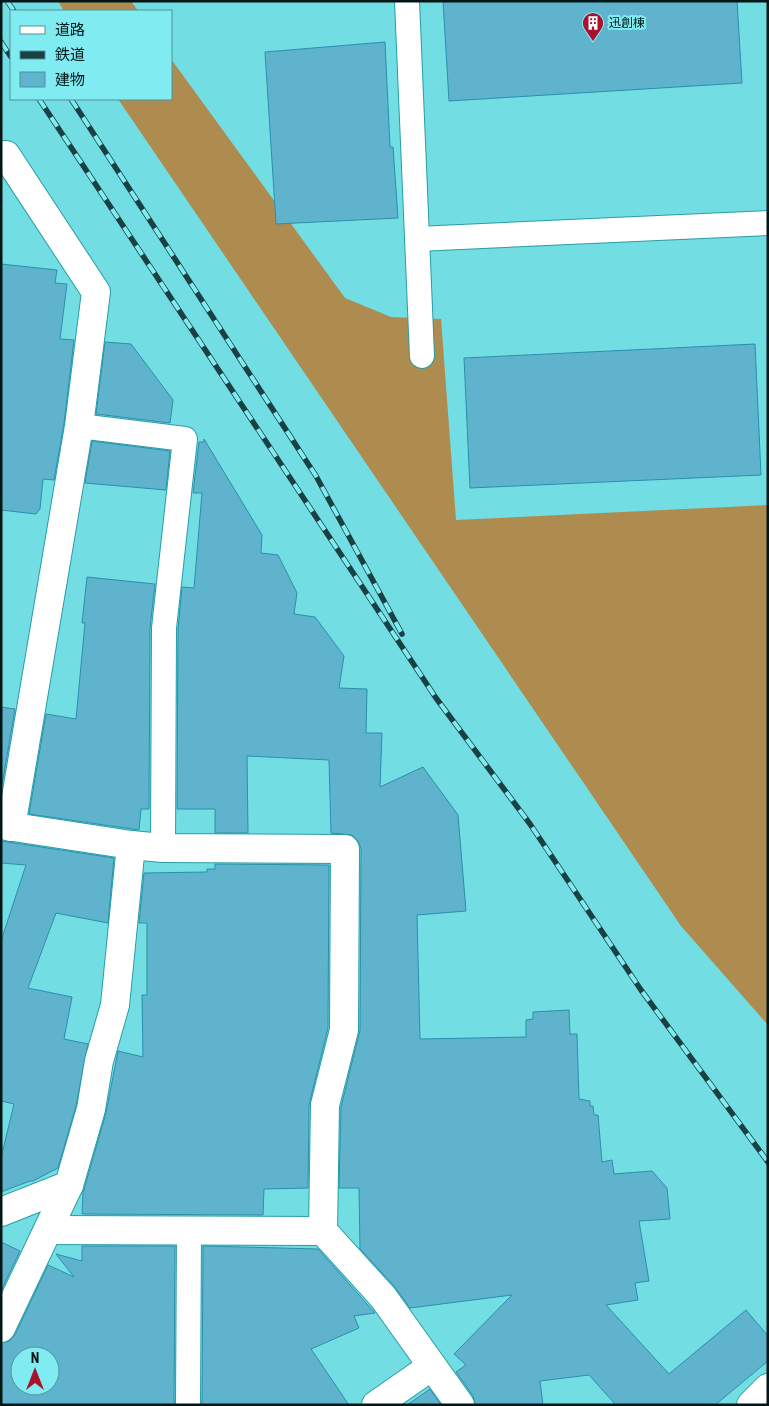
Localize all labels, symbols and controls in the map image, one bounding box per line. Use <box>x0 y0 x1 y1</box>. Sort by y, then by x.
legend <box>10 10 172 100</box>
building icon: 迅創棟 <box>581 11 605 42</box>
place label: 迅創棟 <box>609 16 645 30</box>
text: 道路 <box>55 21 85 39</box>
text: 鉄道 <box>55 46 85 64</box>
text: 建物 <box>55 71 85 89</box>
north arrow <box>10 1346 60 1396</box>
text: N <box>31 1350 39 1366</box>

